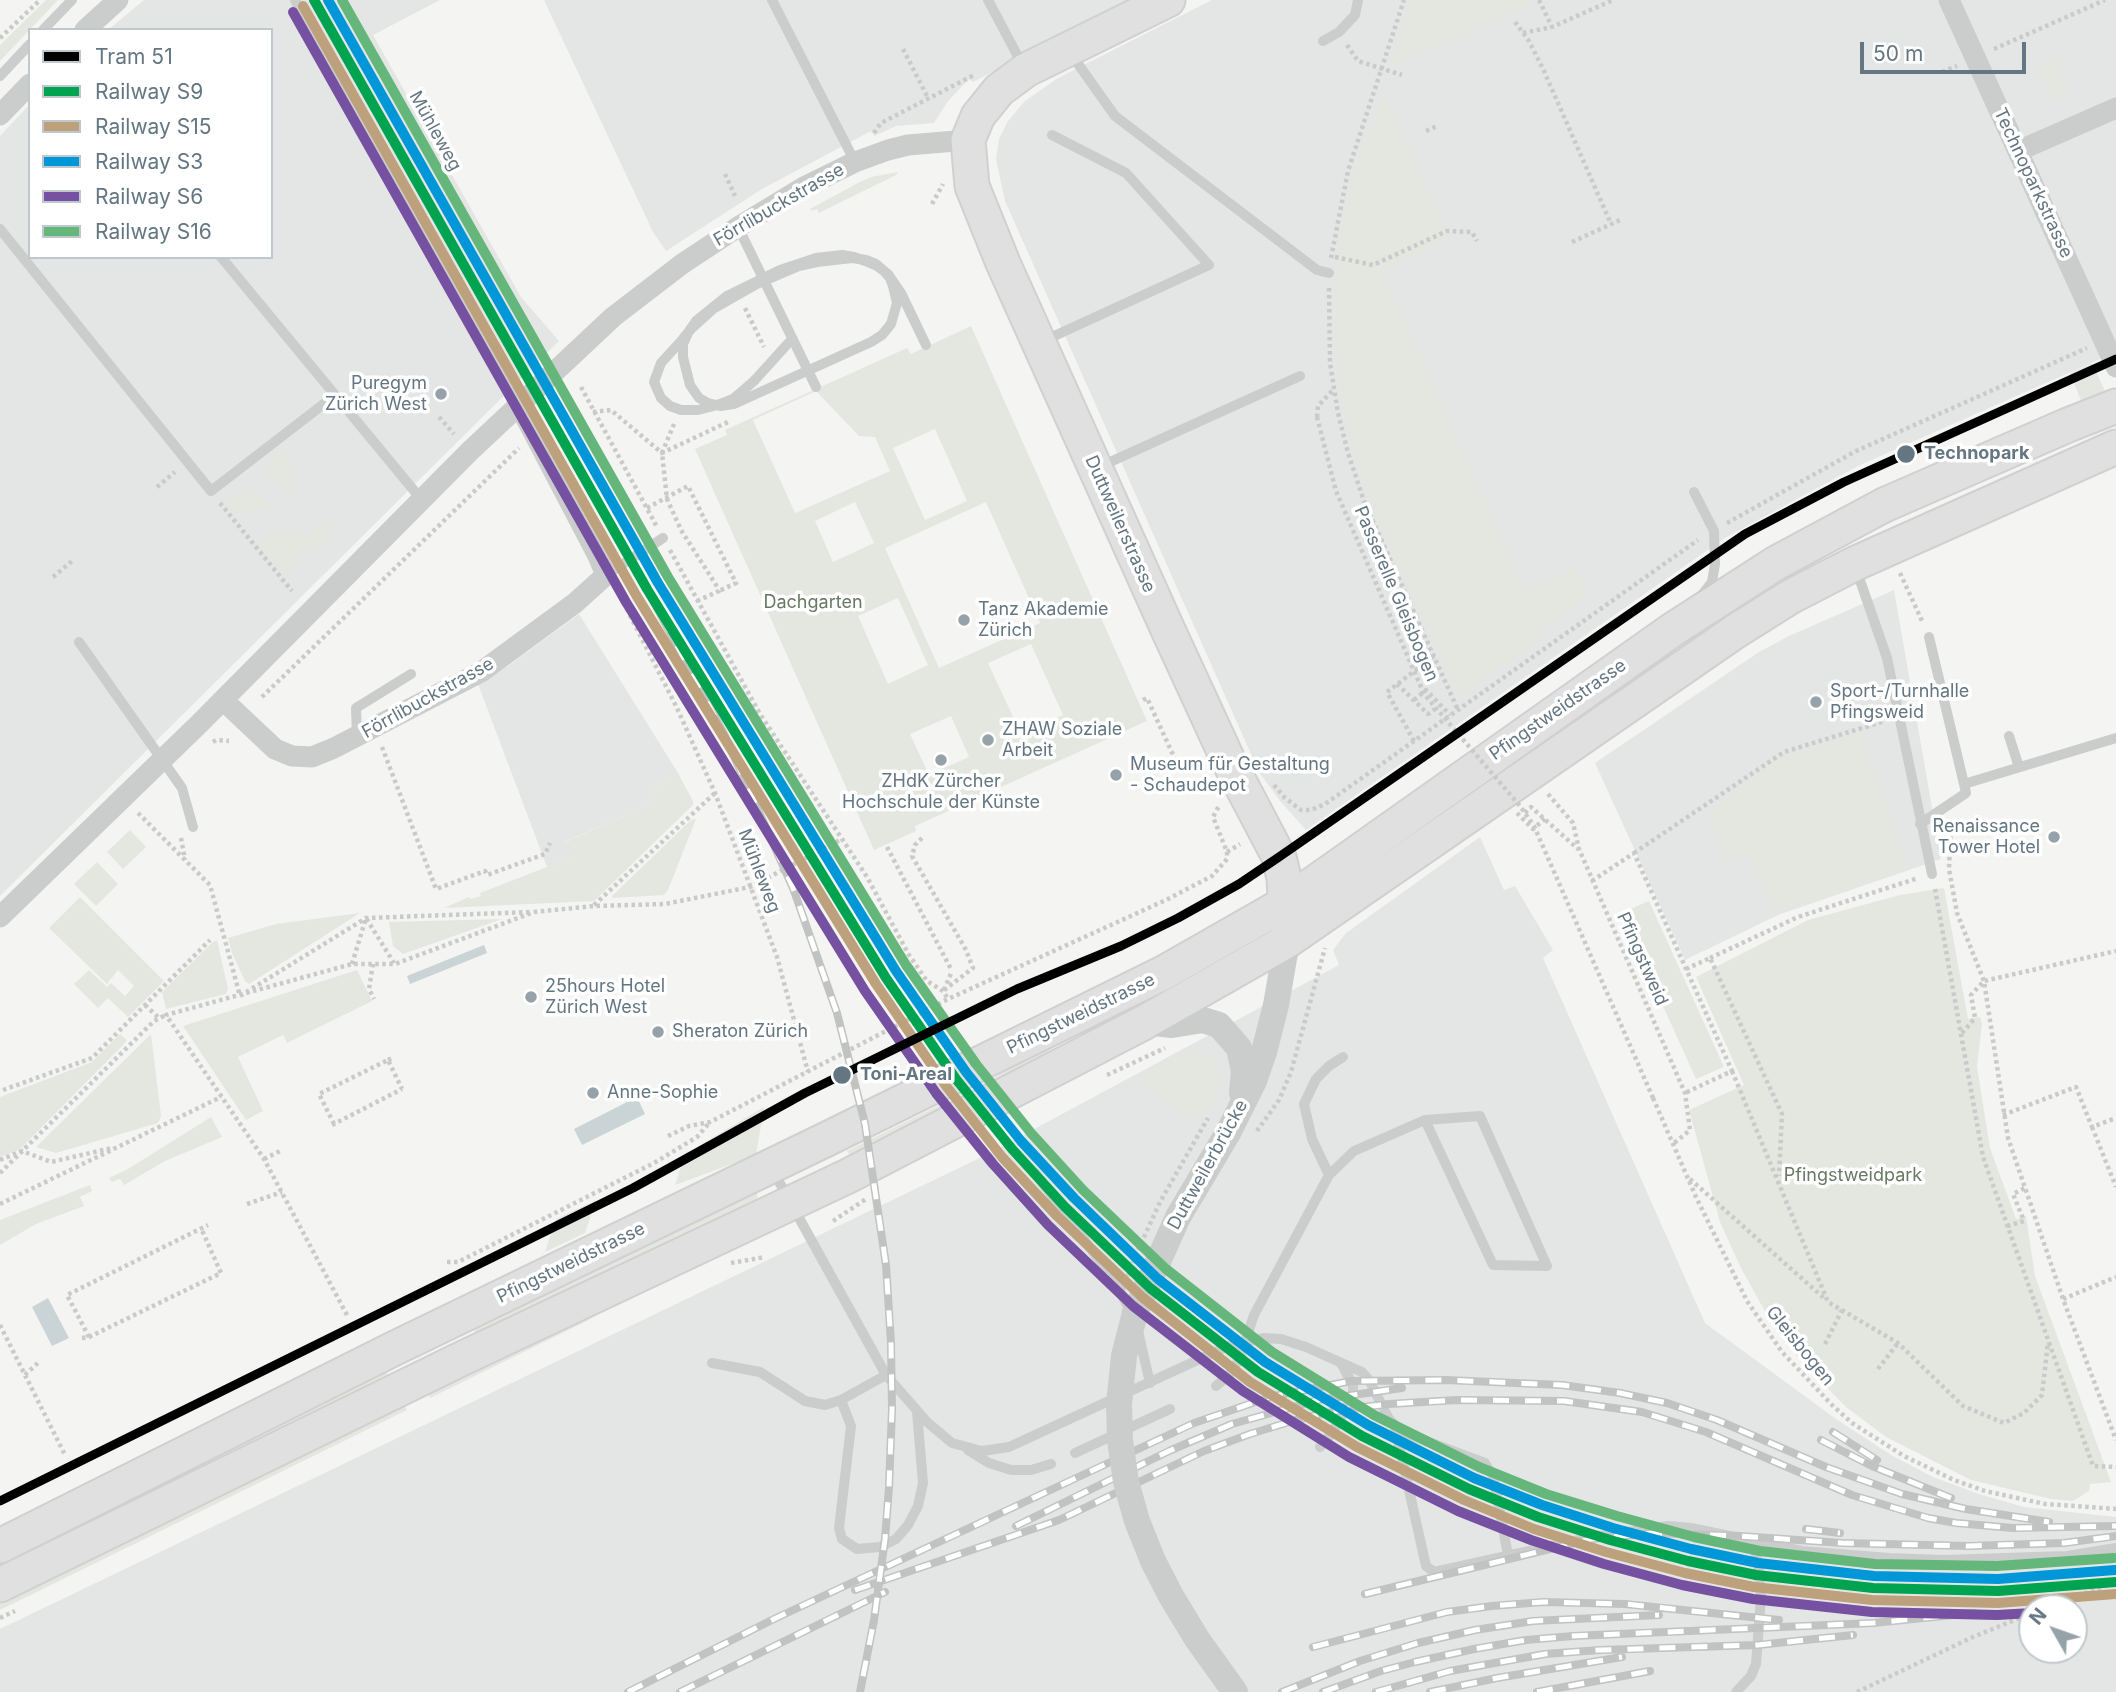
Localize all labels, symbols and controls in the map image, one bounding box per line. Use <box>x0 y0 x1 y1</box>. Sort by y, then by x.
legend <box>28 28 273 259</box>
scale bar <box>1864 28 2030 72</box>
text: 50 m <box>1873 41 1923 66</box>
text: Tram 51 <box>95 44 173 69</box>
text: Railway S9 <box>95 79 203 104</box>
street label: Mühleweg <box>404 87 466 175</box>
street label: Technoparkstrasse <box>1989 105 2077 261</box>
text: Railway S15 <box>95 114 212 139</box>
text: Railway S3 <box>95 149 203 174</box>
street label: Förrlibuckstrasse <box>710 159 848 251</box>
text: Railway S6 <box>95 184 203 209</box>
text: Railway S16 <box>95 219 212 244</box>
place label: Puregym Zürich West <box>325 373 427 416</box>
marker: Puregym Zürich West <box>433 386 449 402</box>
marker: Technopark <box>1895 443 1917 465</box>
place label: Technopark <box>1924 443 2029 465</box>
street label: Duttweilerstrasse <box>1080 452 1160 596</box>
street label: Passerelle Gleisbogen <box>1349 503 1443 685</box>
park label: Dachgarten <box>763 592 863 614</box>
place label: Tanz Akademie Zürich <box>978 599 1109 642</box>
marker: Tanz Akademie Zürich <box>956 612 972 628</box>
street label: Förrlibuckstrasse <box>358 653 498 743</box>
street label: Pfingstweidstrasse <box>1485 655 1631 765</box>
place label: Sport-/Turnhalle Pfingsweid <box>1830 681 1969 724</box>
marker: Sport-/Turnhalle Pfingsweid <box>1808 694 1824 710</box>
place label: ZHAW Soziale Arbeit <box>1002 719 1122 762</box>
marker: ZHAW Soziale Arbeit <box>980 732 996 748</box>
marker: ZHdK Zürcher Hochschule der Künste <box>933 752 949 768</box>
place label: Museum für Gestaltung - Schaudepot <box>1130 754 1330 796</box>
marker: Museum für Gestaltung - Schaudepot <box>1108 767 1124 783</box>
place label: ZHdK Zürcher Hochschule der Künste <box>842 771 1040 814</box>
place label: Renaissance Tower Hotel <box>1933 816 2040 858</box>
street label: Mühleweg <box>733 826 785 916</box>
marker: Renaissance Tower Hotel <box>2046 829 2062 845</box>
street label: Pfingstweid <box>1612 909 1672 1009</box>
street label: Pfingstweidstrasse <box>1004 969 1158 1059</box>
place label: 25hours Hotel Zürich West <box>545 976 665 1018</box>
marker: 25hours Hotel Zürich West <box>523 989 539 1005</box>
place label: Sheraton Zürich <box>672 1021 808 1043</box>
marker: Sheraton Zürich <box>650 1024 666 1040</box>
marker: Toni-Areal <box>831 1064 853 1086</box>
place label: Toni-Areal <box>860 1064 952 1086</box>
place label: Anne-Sophie <box>607 1082 718 1104</box>
marker: Anne-Sophie <box>585 1085 601 1101</box>
street label: Duttweilerbrücke <box>1163 1096 1253 1234</box>
park label: Pfingstweidpark <box>1784 1165 1922 1187</box>
street label: Pfingstweidstrasse <box>494 1218 648 1308</box>
street label: Gleisbogen <box>1761 1302 1839 1390</box>
north arrow <box>2018 1594 2088 1664</box>
text: N <box>2025 1604 2052 1629</box>

